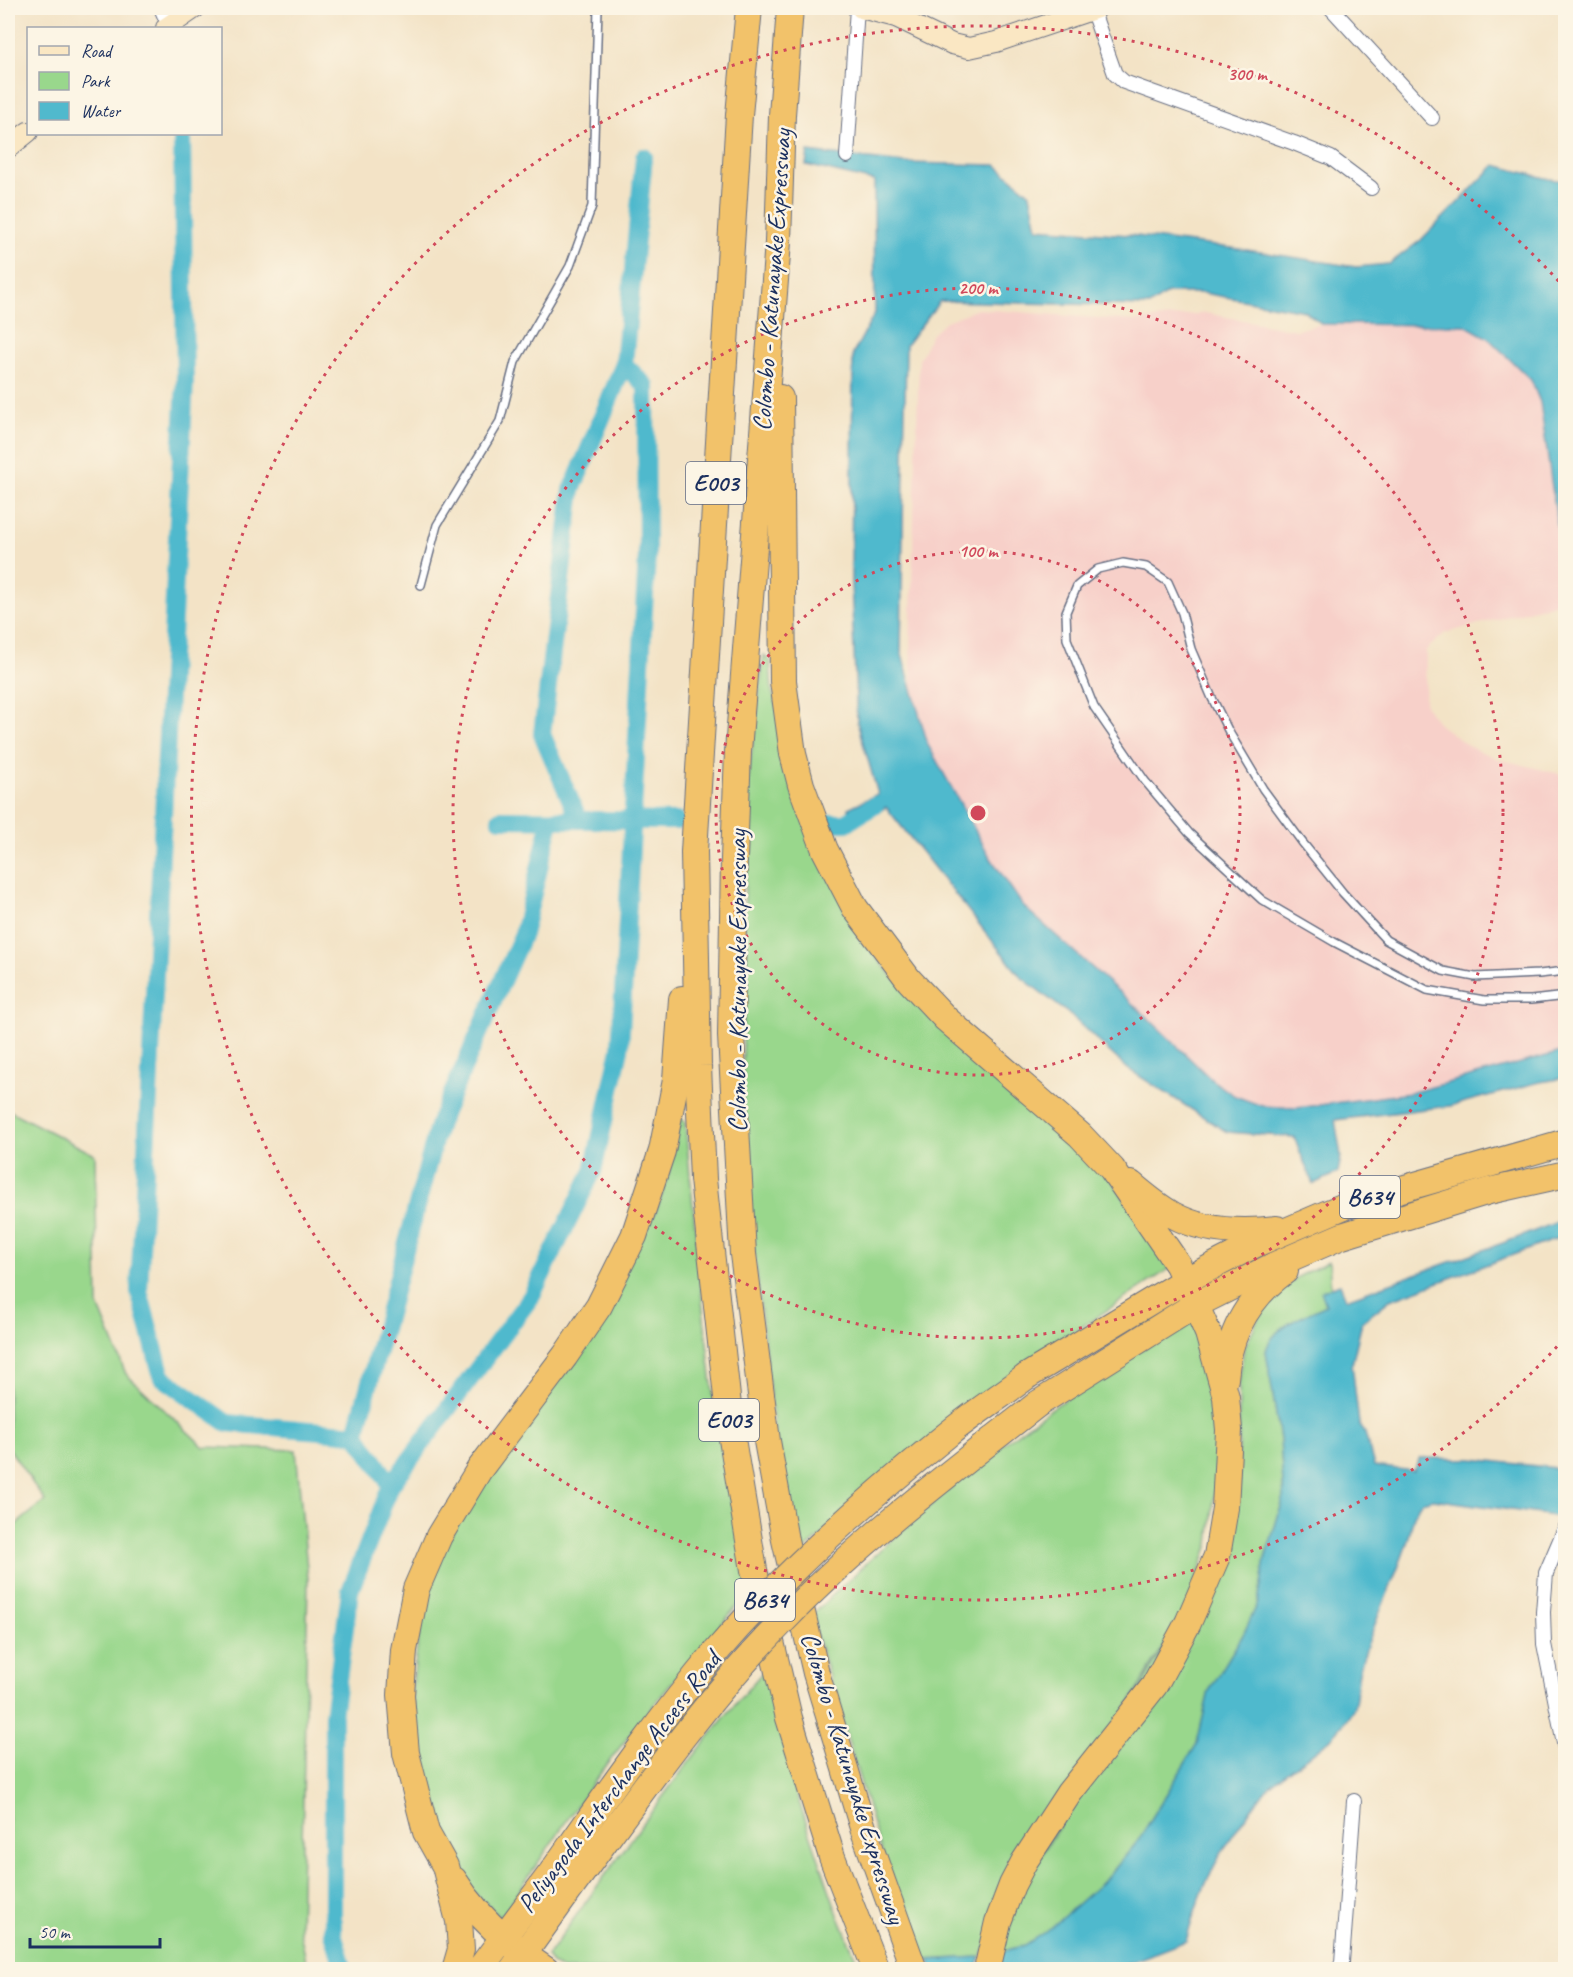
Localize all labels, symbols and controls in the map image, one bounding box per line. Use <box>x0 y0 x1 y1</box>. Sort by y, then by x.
legend <box>27 27 222 135</box>
text: Road <box>81 40 114 62</box>
text: 300 m <box>1228 63 1268 85</box>
text: Park <box>81 70 111 92</box>
text: Water <box>81 100 122 122</box>
street label: Colombo - Katunayake Expressway <box>745 126 799 432</box>
text: 200 m <box>959 277 999 299</box>
road number: E003 <box>686 462 746 504</box>
text: 100 m <box>959 540 999 562</box>
centre of rings <box>968 803 988 823</box>
street label: Colombo - Katunayake Expressway <box>721 828 754 1132</box>
road number: B634 <box>1340 1176 1400 1218</box>
road number: E003 <box>699 1399 759 1441</box>
road number: B634 <box>735 1579 795 1621</box>
street label: Colombo - Katunayake Expressway <box>793 1629 914 1930</box>
street label: Peliyagoda Interchange Access Road <box>510 1642 730 1919</box>
scale bar <box>30 1911 160 1949</box>
text: 50 m <box>39 1921 72 1943</box>

